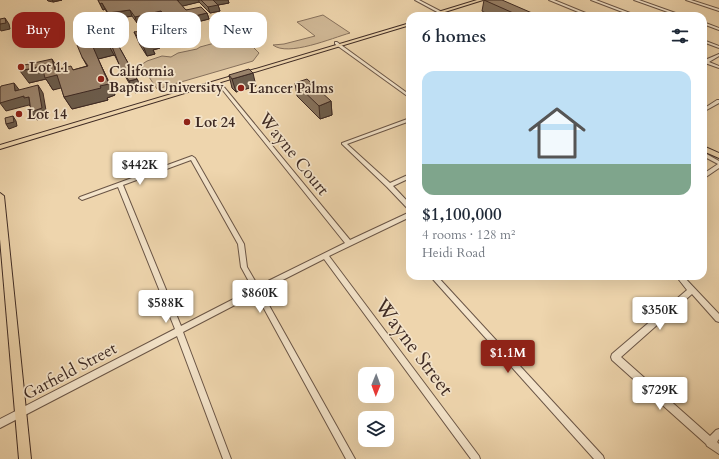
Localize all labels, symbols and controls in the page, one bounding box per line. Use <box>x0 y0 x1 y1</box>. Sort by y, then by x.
chip: Buy <box>12 12 65 48</box>
chip: Rent <box>73 12 129 48</box>
chip: Filters <box>137 12 201 48</box>
chip: New <box>209 12 267 48</box>
text: 6 homes <box>422 25 486 48</box>
icon: filters <box>669 25 691 47</box>
place label: Lot 11 <box>29 58 69 77</box>
marker: Lot 11 <box>16 62 26 72</box>
place label: California Baptist University <box>109 62 224 97</box>
marker: California Baptist University <box>96 74 106 84</box>
place label: Lancer Palms <box>249 79 334 98</box>
marker: Lancer Palms <box>236 83 246 93</box>
icon: home <box>521 97 593 169</box>
place label: Lot 14 <box>27 105 67 124</box>
street label: Wayne Court <box>253 107 335 201</box>
marker: Lot 14 <box>14 109 24 119</box>
place label: Lot 24 <box>195 113 235 132</box>
marker: Lot 24 <box>182 117 192 127</box>
pin: $442K <box>112 152 168 186</box>
text: $442K <box>121 156 159 174</box>
text: $1,100,000 <box>422 203 502 226</box>
text: 4 rooms · 128 m² <box>422 226 515 244</box>
text: Heidi Road <box>422 244 485 262</box>
pin: $860K <box>232 280 288 314</box>
text: $860K <box>241 284 279 302</box>
pin: $588K <box>138 290 194 324</box>
street label: Wayne Street <box>368 292 460 402</box>
text: $588K <box>147 294 185 312</box>
pin: $350K <box>632 297 688 331</box>
text: $350K <box>641 301 679 319</box>
street label: Garfield Street <box>19 336 121 405</box>
pin: $1.1M <box>480 340 536 374</box>
text: $1.1M <box>490 344 526 362</box>
north arrow <box>358 367 394 403</box>
map controls <box>358 367 394 447</box>
pin: $729K <box>632 377 688 411</box>
text: $729K <box>641 381 679 399</box>
button: layers <box>358 411 394 447</box>

